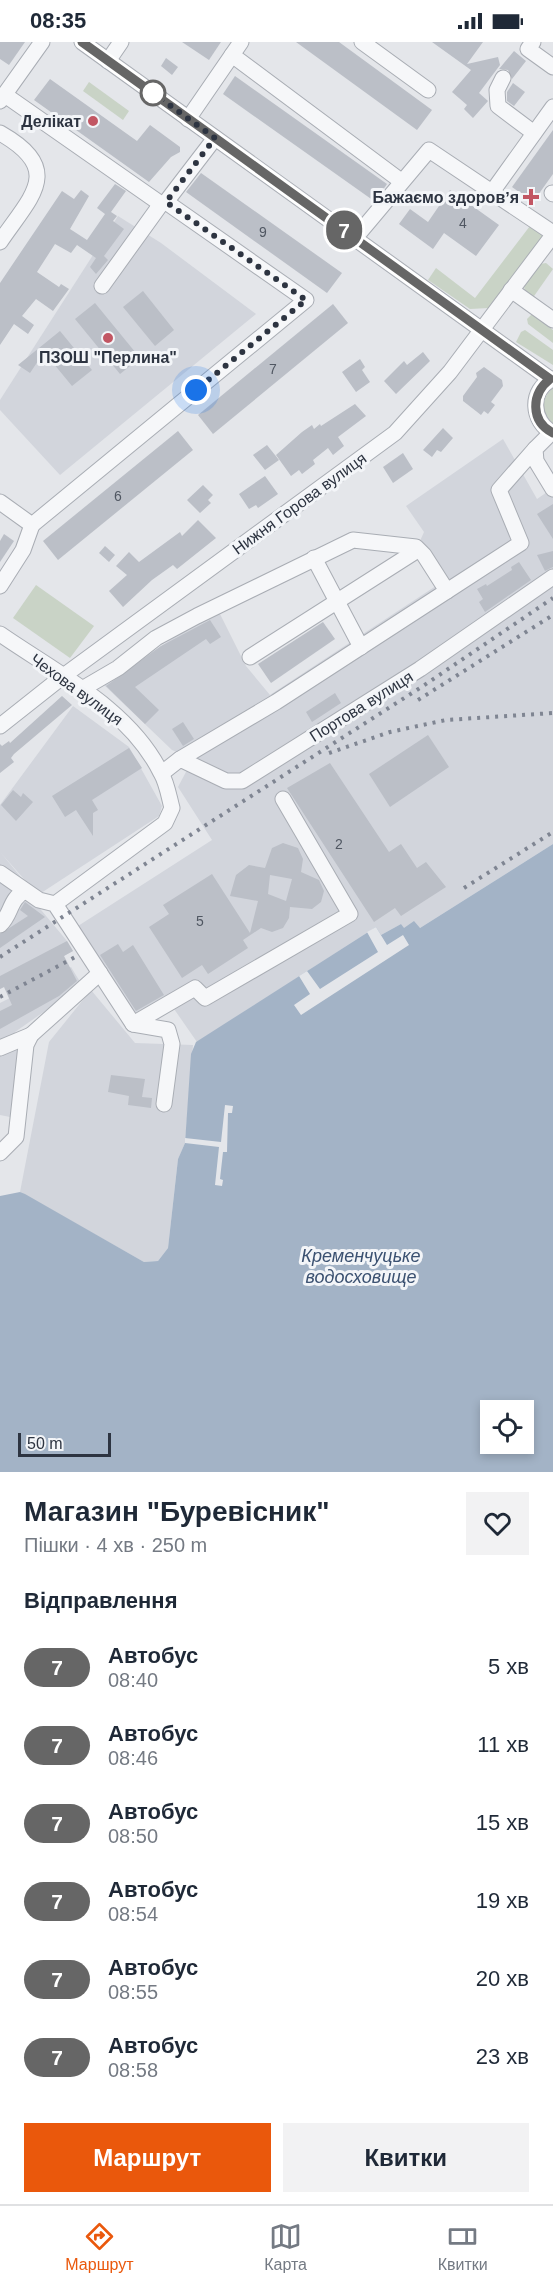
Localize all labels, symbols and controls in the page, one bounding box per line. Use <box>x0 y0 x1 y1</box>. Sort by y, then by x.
text: 08:35 <box>30 8 86 33</box>
unlabelled marker <box>140 80 166 106</box>
place label: Делікат <box>21 113 81 130</box>
marker: Делікат <box>86 114 100 128</box>
place label: Бажаємо здоровʼя <box>372 189 519 206</box>
marker: Бажаємо здоровʼя <box>524 190 538 204</box>
line badge: 7 <box>324 210 364 249</box>
house number: 4 <box>459 215 467 231</box>
text: 7 <box>338 219 350 242</box>
house number: 9 <box>259 224 267 240</box>
marker: ПЗОШ "Перлина" <box>101 331 115 345</box>
place label: ПЗОШ "Перлина" <box>39 349 177 366</box>
house number: 7 <box>269 361 277 377</box>
your location <box>181 375 211 405</box>
street label: Нижня Горова вулиця <box>229 449 369 558</box>
house number: 6 <box>114 488 122 504</box>
street label: Чехова вулиця <box>27 650 126 728</box>
street label: Портова вулиця <box>306 668 416 745</box>
house number: 2 <box>335 836 343 852</box>
house number: 5 <box>196 913 204 929</box>
water label: Кременчуцьке водосховище <box>301 1246 421 1287</box>
map controls <box>480 1400 534 1454</box>
button: locate <box>480 1400 534 1454</box>
scale bar <box>18 1430 111 1458</box>
text: 50 m <box>27 1435 63 1452</box>
button: heart <box>466 1492 529 1555</box>
text: Магазин "Буревісник" <box>24 1496 330 1527</box>
text: Пішки · 4 хв · 250 m <box>24 1534 207 1556</box>
text: Відправлення <box>24 1588 178 1613</box>
text: Автобус <box>108 1643 198 1668</box>
text: 5 хв <box>488 1654 529 1679</box>
text: 7 <box>51 1656 63 1679</box>
text: 08:40 <box>108 1669 158 1691</box>
text: Автобус <box>108 1721 198 1746</box>
text: 11 хв <box>477 1732 529 1757</box>
text: 7 <box>51 1734 63 1757</box>
text: 08:46 <box>108 1747 158 1769</box>
text: Автобус <box>108 1799 198 1824</box>
text: 15 хв <box>476 1810 529 1835</box>
text: 7 <box>51 1812 63 1835</box>
text: 08:50 <box>108 1825 158 1847</box>
text: Автобус <box>108 1877 198 1902</box>
text: 19 хв <box>476 1888 529 1913</box>
text: 7 <box>51 1890 63 1913</box>
text: 08:54 <box>108 1903 158 1925</box>
text: Автобус <box>108 1955 198 1980</box>
text: 20 хв <box>476 1966 529 1991</box>
text: 7 <box>51 1968 63 1991</box>
text: 08:55 <box>108 1981 158 2003</box>
text: Автобус <box>108 2033 198 2058</box>
text: 23 хв <box>476 2044 529 2069</box>
text: 7 <box>51 2046 63 2069</box>
text: 08:58 <box>108 2059 158 2081</box>
button: Маршрут <box>24 2123 271 2192</box>
button: Квитки <box>283 2123 529 2192</box>
tab: Маршрут <box>65 2220 134 2274</box>
tab: Карта <box>264 2220 307 2274</box>
tab: Квитки <box>438 2220 488 2274</box>

